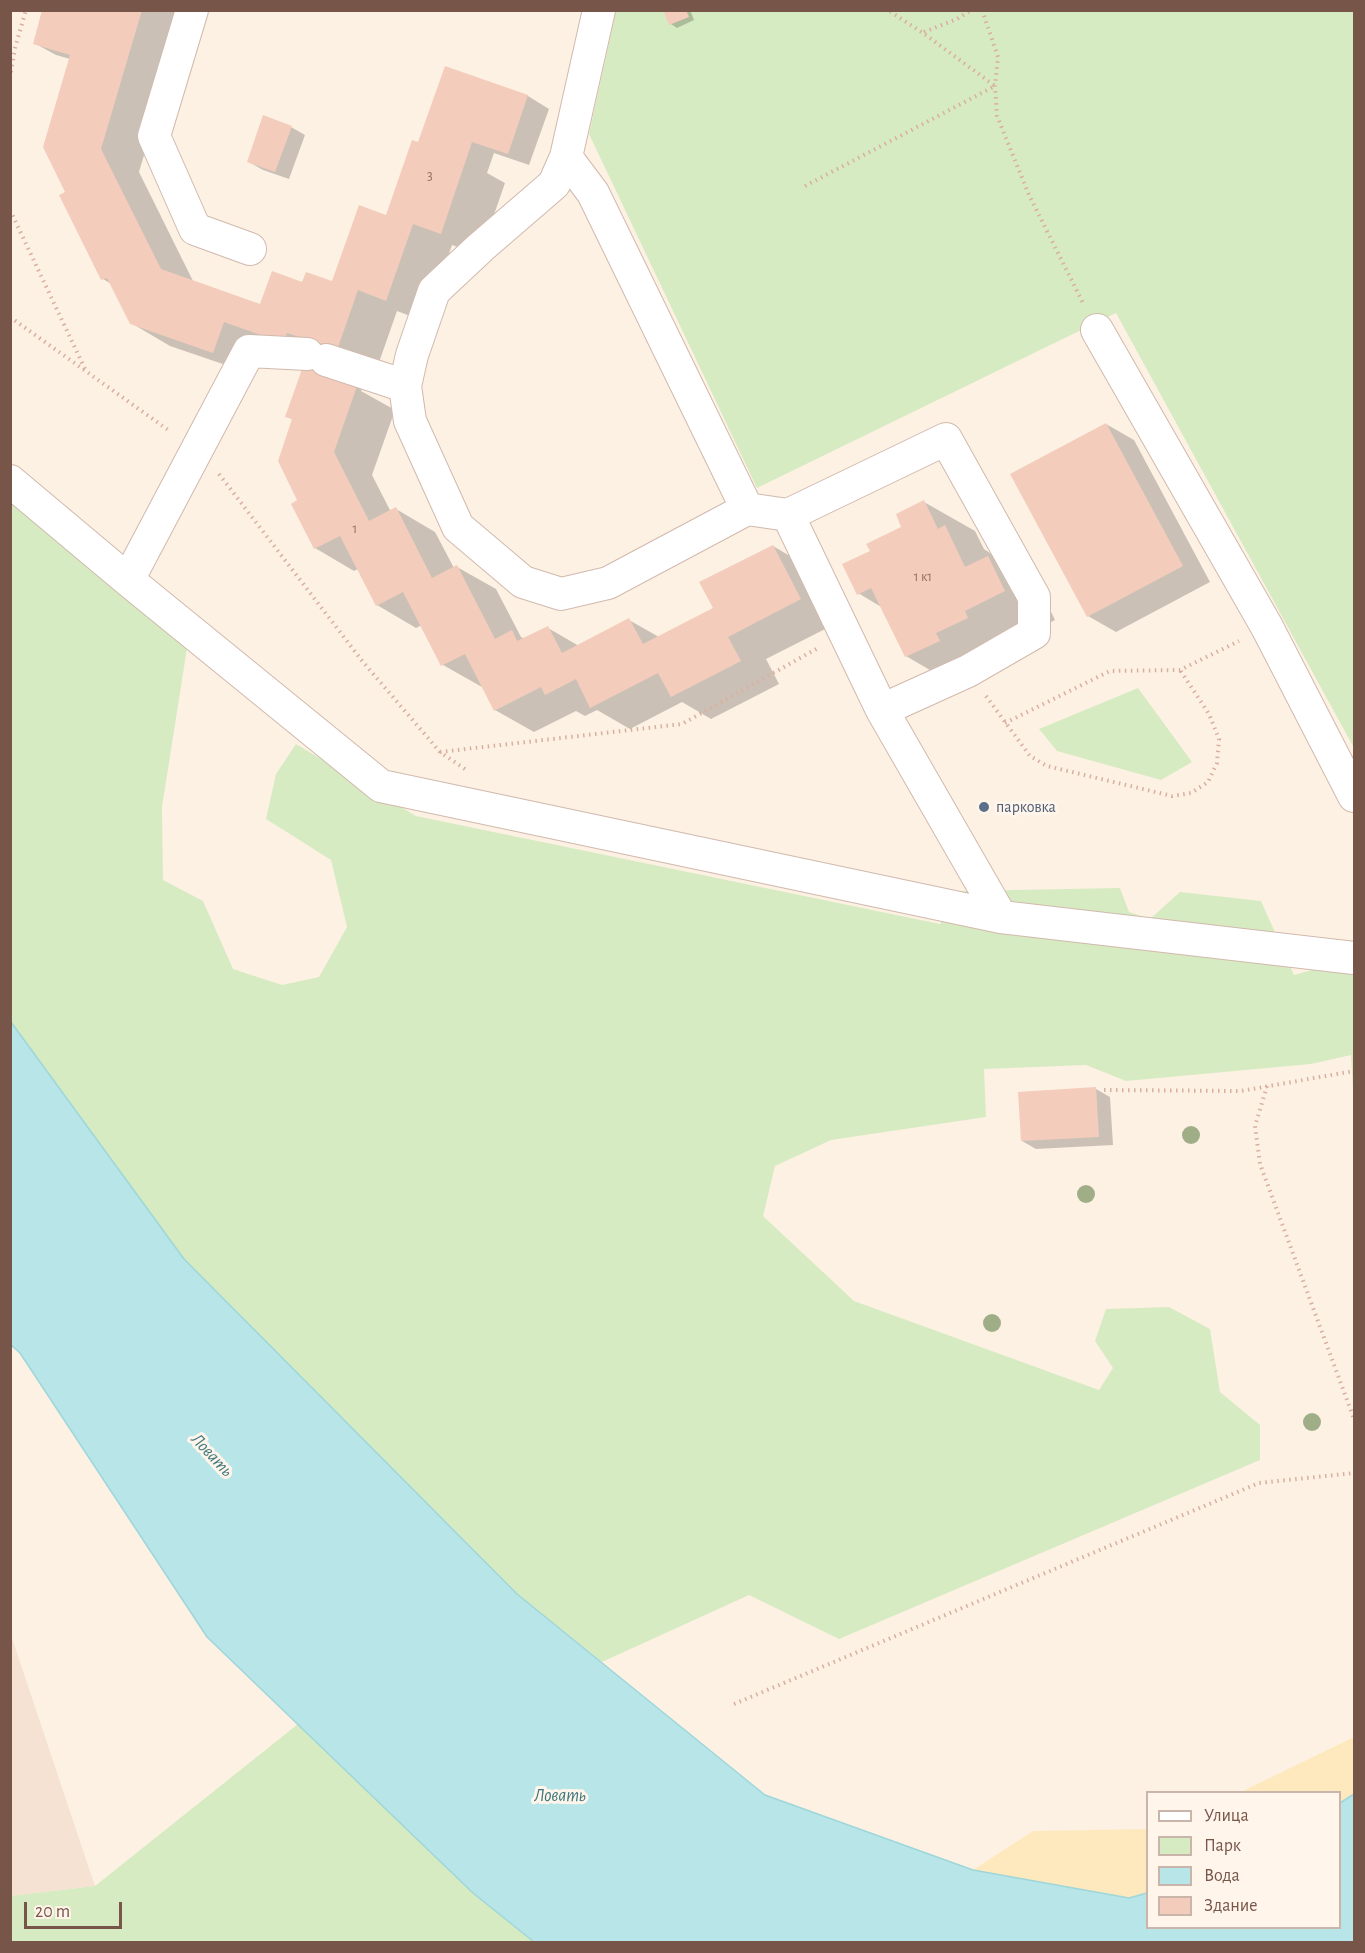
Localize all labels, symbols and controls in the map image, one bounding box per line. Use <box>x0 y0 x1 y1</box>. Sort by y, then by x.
house number: 3 <box>427 168 433 184</box>
house number: 1 <box>353 521 357 537</box>
house number: 1 к1 <box>914 569 932 585</box>
place label: парковка <box>996 797 1056 817</box>
marker: парковка <box>977 800 991 814</box>
water label: Ловать <box>186 1429 238 1481</box>
water label: Ловать <box>534 1785 586 1807</box>
legend <box>1146 1791 1341 1929</box>
text: Улица <box>1204 1807 1249 1825</box>
text: Парк <box>1204 1837 1241 1855</box>
text: Вода <box>1204 1867 1240 1885</box>
scale bar <box>27 1890 124 1928</box>
text: Здание <box>1204 1897 1258 1915</box>
text: 20 m <box>35 1903 70 1921</box>

